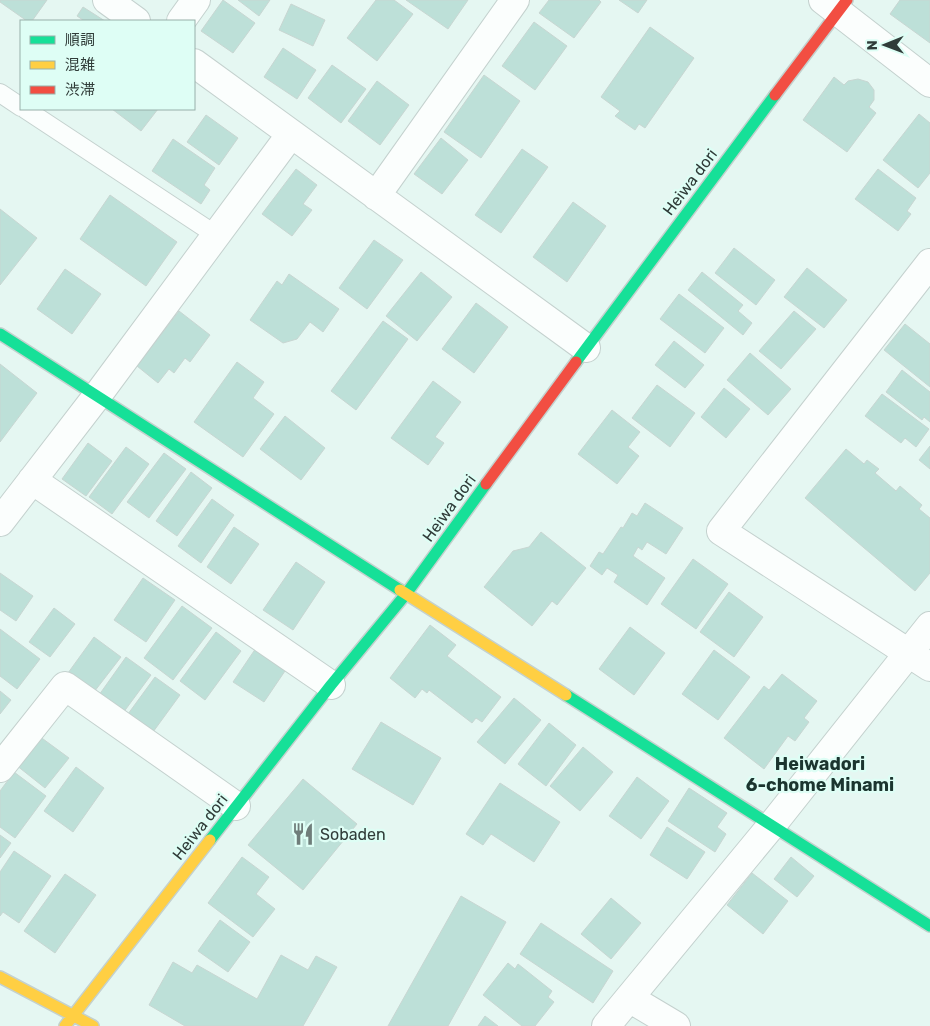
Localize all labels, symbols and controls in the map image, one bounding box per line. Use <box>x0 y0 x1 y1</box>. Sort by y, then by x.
legend <box>20 20 195 110</box>
north arrow <box>860 20 910 70</box>
text: 順調 <box>65 31 95 49</box>
text: N <box>864 40 881 50</box>
text: 混雑 <box>65 56 95 74</box>
text: 渋滞 <box>65 81 95 99</box>
street label: Heiwa dori <box>659 145 721 219</box>
street label: Heiwa dori <box>418 471 480 545</box>
district label: Heiwadori 6-chome Minami <box>746 753 894 796</box>
street label: Heiwa dori <box>168 790 232 864</box>
restaurant icon: Sobaden <box>290 821 316 847</box>
place label: Sobaden <box>320 825 386 844</box>

